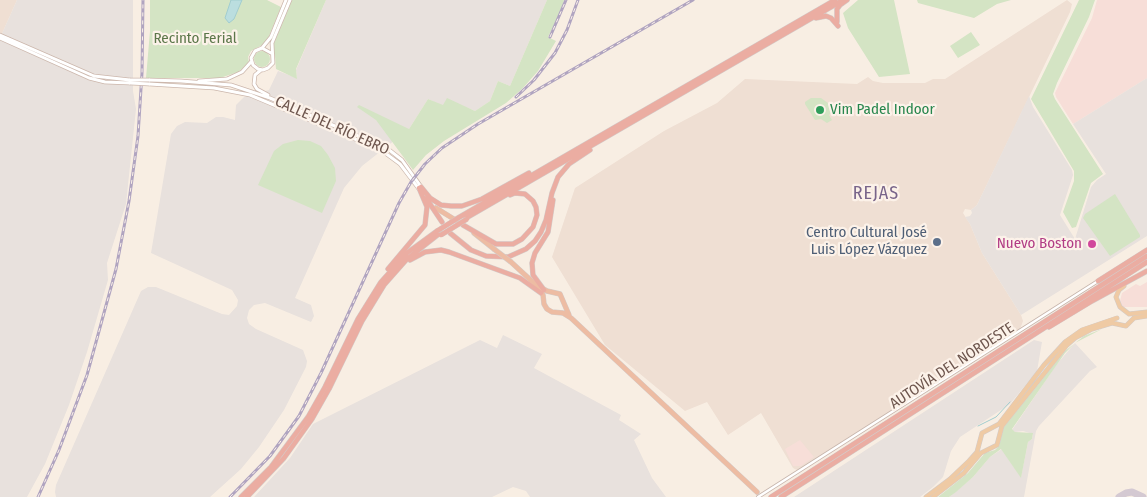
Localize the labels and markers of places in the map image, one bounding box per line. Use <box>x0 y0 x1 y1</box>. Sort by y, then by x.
place label: Vim Padel Indoor <box>830 101 935 119</box>
marker: Vim Padel Indoor <box>814 104 826 116</box>
place label: Centro Cultural José Luis López Vázquez <box>806 224 927 259</box>
place label: Nuevo Boston <box>997 235 1082 253</box>
marker: Centro Cultural José Luis López Vázquez <box>931 236 943 248</box>
marker: Nuevo Boston <box>1086 238 1098 250</box>

